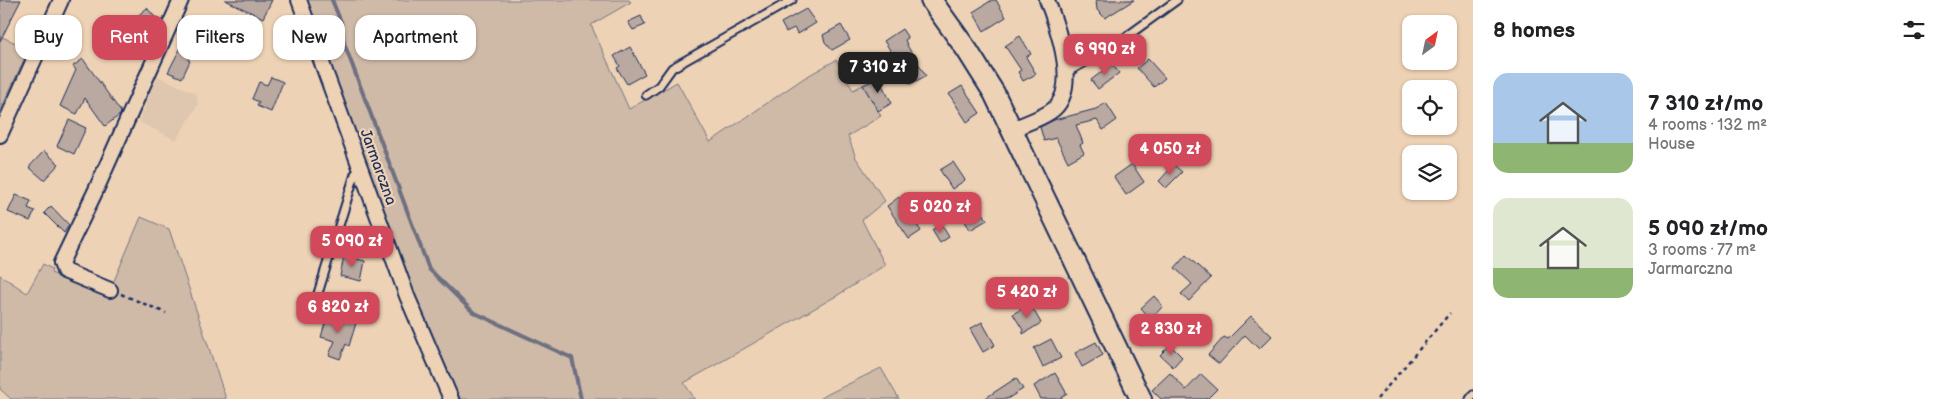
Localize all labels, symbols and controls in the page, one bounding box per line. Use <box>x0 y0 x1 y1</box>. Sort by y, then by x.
chip: Buy <box>15 15 82 60</box>
chip: Rent <box>92 15 167 60</box>
chip: Filters <box>177 15 263 60</box>
chip: New <box>273 15 345 60</box>
chip: Apartment <box>355 15 476 60</box>
north arrow <box>1402 15 1458 70</box>
map controls <box>1402 15 1457 200</box>
icon: filters <box>1900 16 1928 44</box>
text: 8 homes <box>1493 18 1575 43</box>
pin: 6 990 zł <box>1053 34 1157 76</box>
text: 6 990 zł <box>1074 40 1136 59</box>
pin: 7 310 zł <box>826 52 930 94</box>
text: 7 310 zł <box>849 58 907 77</box>
button: locate <box>1402 80 1457 135</box>
text: 7 310 zł/mo <box>1648 91 1763 116</box>
icon: home <box>1533 93 1593 153</box>
text: 4 rooms · 132 m² <box>1648 116 1767 135</box>
street label: Jarmarczna <box>355 126 401 208</box>
pin: 4 050 zł <box>1118 134 1222 176</box>
text: House <box>1648 135 1695 154</box>
text: 4 050 zł <box>1139 140 1201 159</box>
button: layers <box>1402 145 1457 200</box>
pin: 5 020 zł <box>888 192 992 234</box>
text: 5 020 zł <box>909 198 971 217</box>
text: 5 090 zł/mo <box>1648 216 1768 241</box>
icon: home <box>1533 218 1593 278</box>
pin: 5 090 zł <box>300 226 404 268</box>
text: 5 090 zł <box>321 232 383 251</box>
text: 3 rooms · 77 m² <box>1648 241 1756 260</box>
text: Jarmarczna <box>1648 260 1733 279</box>
pin: 5 420 zł <box>975 276 1079 319</box>
text: 5 420 zł <box>997 283 1057 302</box>
pin: 6 820 zł <box>286 292 390 334</box>
text: 6 820 zł <box>307 298 369 317</box>
pin: 2 830 zł <box>1119 314 1223 356</box>
text: 2 830 zł <box>1140 320 1202 339</box>

